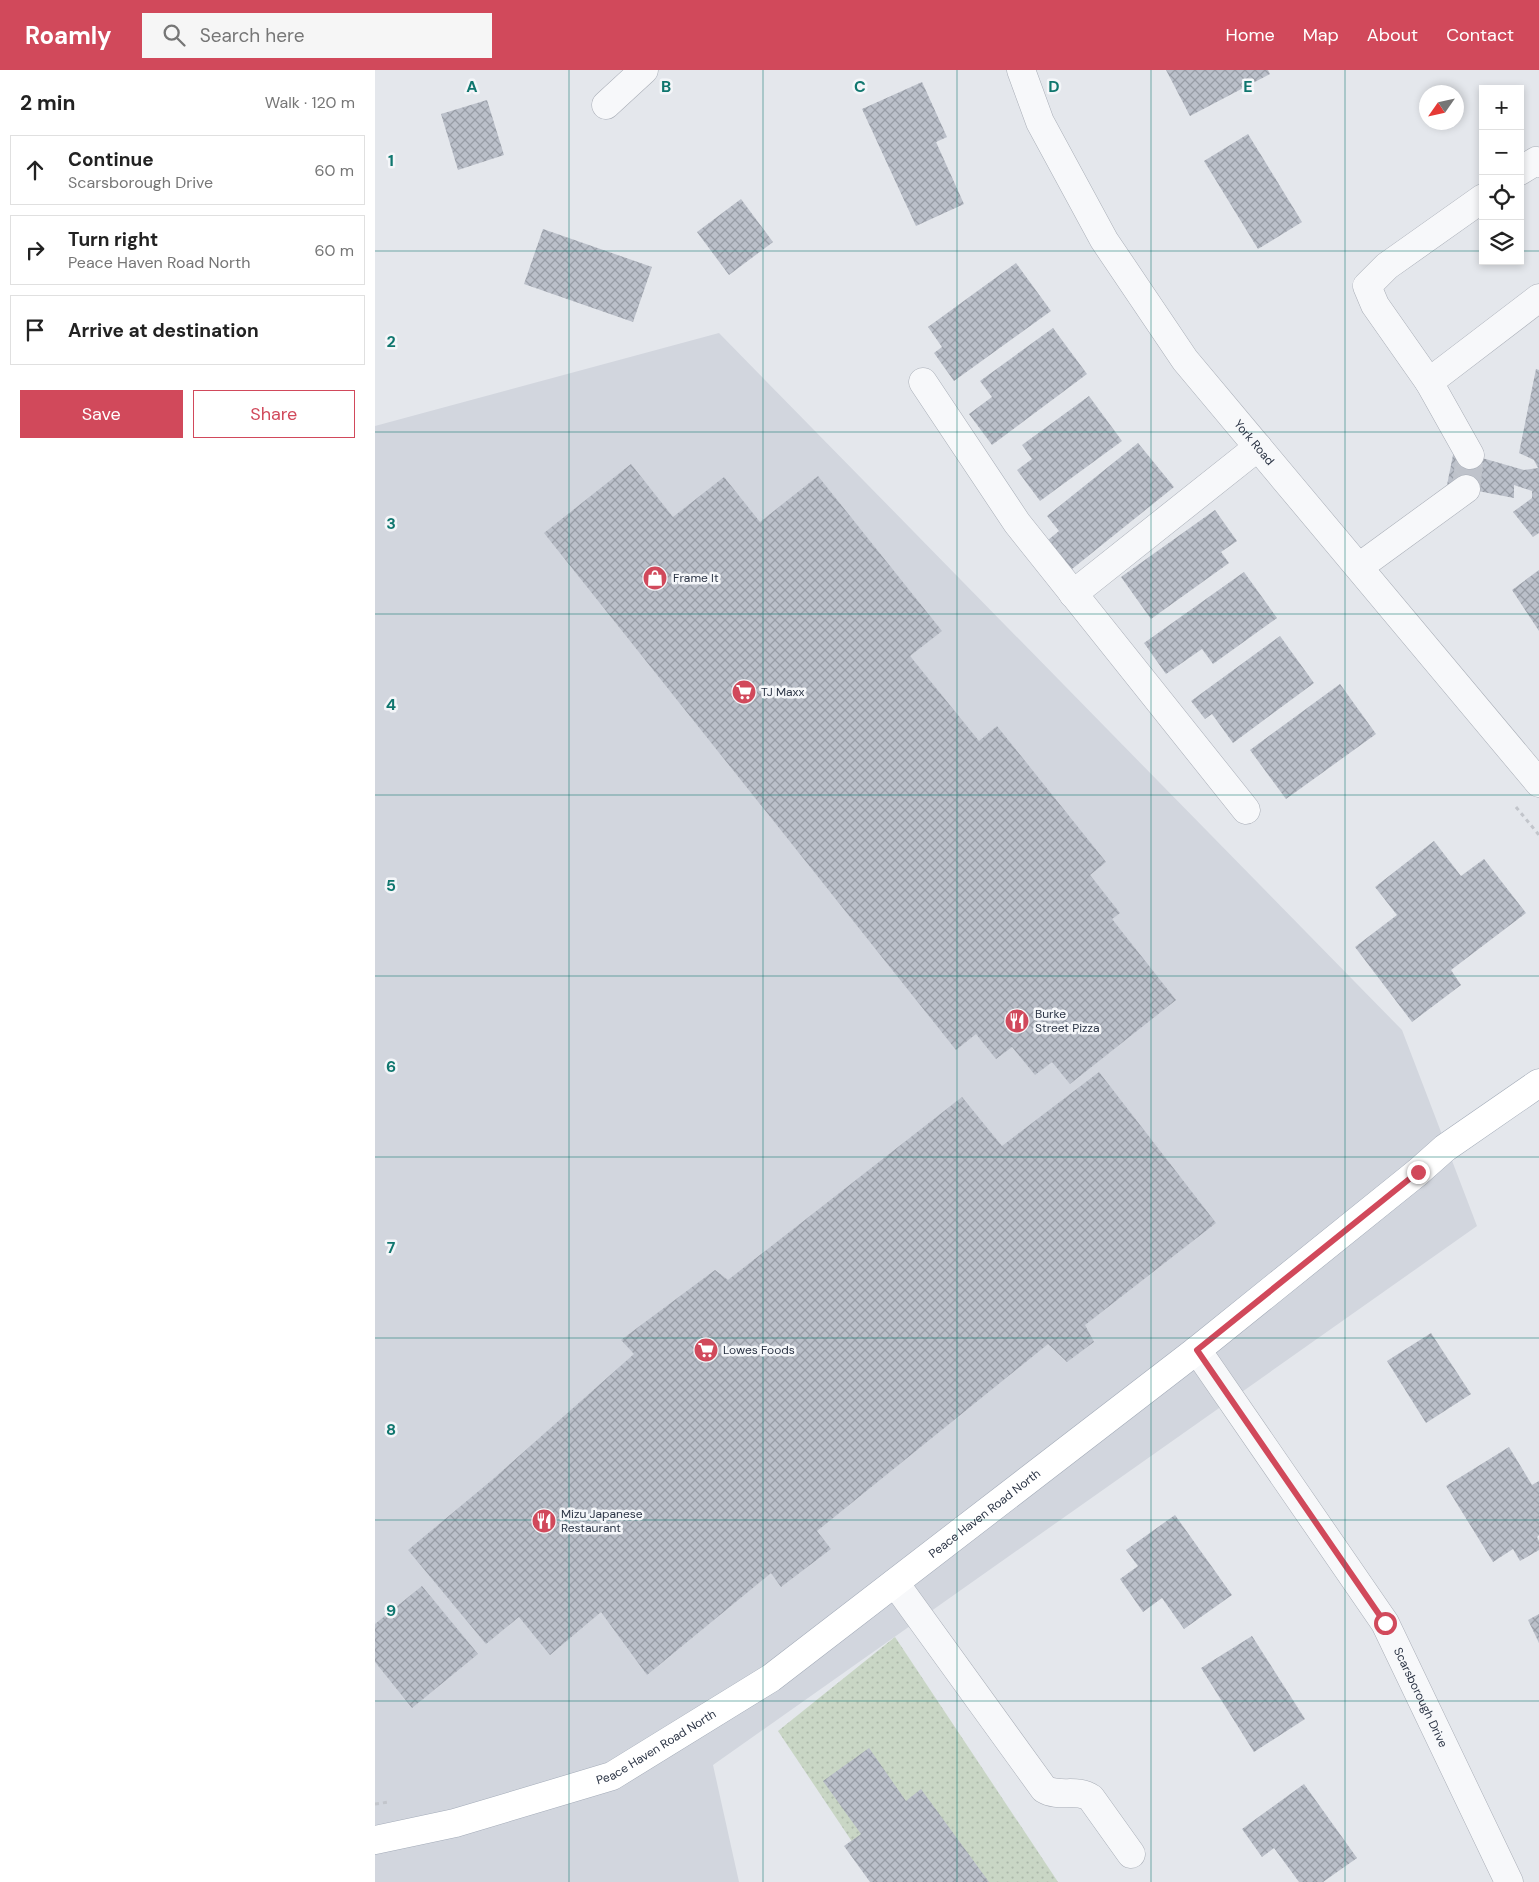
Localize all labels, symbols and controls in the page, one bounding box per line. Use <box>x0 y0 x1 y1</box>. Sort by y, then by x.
search box <box>142 13 492 58</box>
text: Roamly <box>25 20 112 51</box>
icon: search <box>160 21 188 49</box>
text: Search here <box>200 23 304 48</box>
text: Home <box>1225 23 1275 47</box>
text: Map <box>1303 23 1339 47</box>
text: About <box>1367 23 1418 47</box>
text: Contact <box>1446 23 1514 47</box>
text: A <box>466 76 478 97</box>
text: B <box>661 76 671 97</box>
text: C <box>854 76 866 97</box>
text: D <box>1048 76 1060 97</box>
text: E <box>1243 76 1253 97</box>
north arrow <box>1419 85 1464 130</box>
map controls <box>1479 85 1524 265</box>
button: + <box>1479 85 1524 130</box>
text: 2 min <box>20 89 76 117</box>
text: Walk · 120 m <box>265 92 355 113</box>
button: − <box>1479 130 1524 175</box>
text: Continue <box>68 147 154 172</box>
text: 1 <box>388 150 394 171</box>
icon: ahead <box>21 156 49 184</box>
text: 60 m <box>314 160 354 181</box>
text: Scarsborough Drive <box>68 172 213 193</box>
button: locate <box>1479 175 1524 220</box>
button: layers <box>1479 220 1524 265</box>
text: Turn right <box>68 227 158 252</box>
icon: right <box>21 236 49 264</box>
text: 60 m <box>314 240 354 261</box>
text: Peace Haven Road North <box>68 252 250 273</box>
icon: arrive <box>21 316 49 344</box>
text: Arrive at destination <box>68 318 259 343</box>
text: 2 <box>386 331 396 352</box>
button: Save <box>20 390 183 438</box>
button: Share <box>193 390 355 438</box>
street label: York Road <box>1230 416 1278 469</box>
text: 3 <box>386 513 396 534</box>
shop icon: Frame It <box>642 565 668 591</box>
place label: Frame It <box>673 570 719 586</box>
supermarket icon: TJ Maxx <box>731 679 757 705</box>
place label: TJ Maxx <box>761 684 805 700</box>
text: 4 <box>386 694 396 715</box>
text: 5 <box>386 875 396 896</box>
place label: Burke Street Pizza <box>1035 1006 1100 1036</box>
restaurant icon: Burke Street Pizza <box>1004 1008 1030 1034</box>
text: 6 <box>386 1056 396 1077</box>
route end <box>1407 1161 1430 1184</box>
text: 7 <box>387 1237 396 1258</box>
supermarket icon: Lowes Foods <box>693 1337 719 1363</box>
place label: Lowes Foods <box>723 1342 795 1358</box>
text: 8 <box>386 1419 396 1440</box>
street label: Peace Haven Road North <box>925 1465 1044 1562</box>
place label: Mizu Japanese Restaurant <box>561 1506 643 1536</box>
restaurant icon: Mizu Japanese Restaurant <box>531 1508 557 1534</box>
text: 9 <box>386 1600 396 1621</box>
route start <box>1374 1612 1397 1635</box>
street label: Scarsborough Drive <box>1390 1645 1451 1750</box>
street label: Peace Haven Road North <box>594 1706 719 1788</box>

